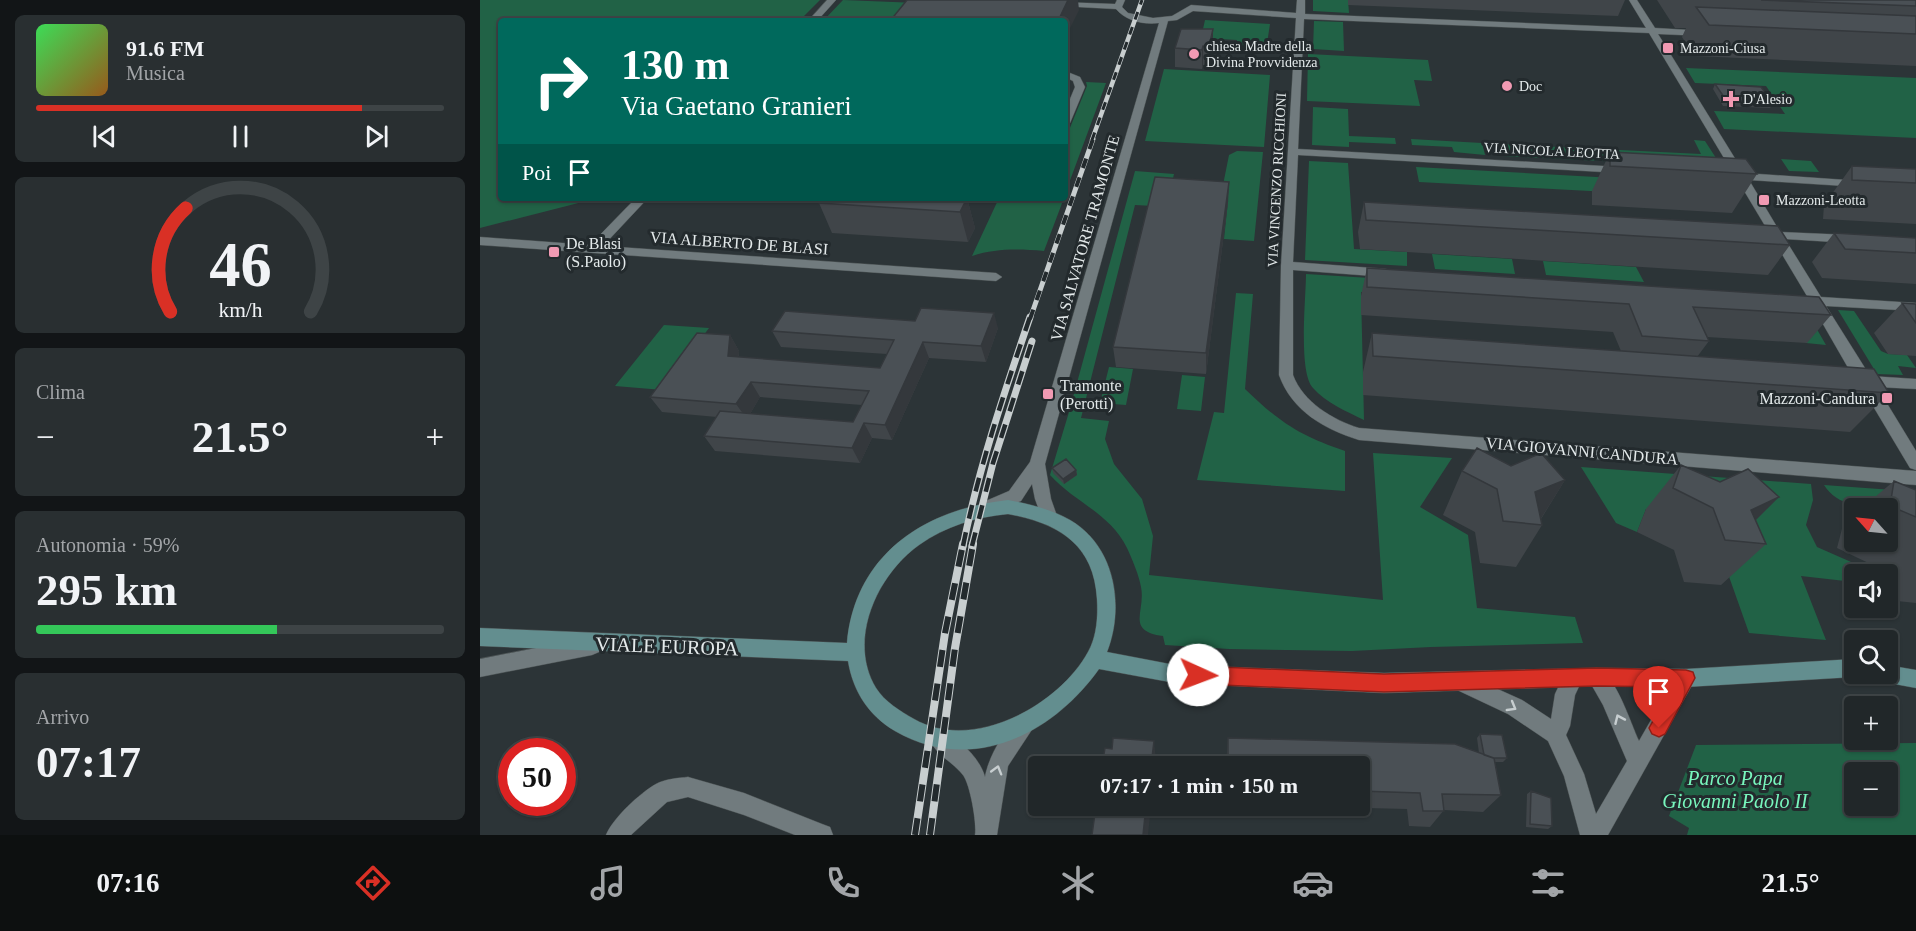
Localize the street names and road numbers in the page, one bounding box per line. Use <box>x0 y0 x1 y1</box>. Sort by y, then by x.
street label: VIA VINCENZO RICCHIONI <box>1265 92 1289 268</box>
street label: VIA SALVATORE TRAMONTE <box>1047 133 1123 343</box>
street label: VIA NICOLA LEOTTA <box>1483 140 1621 162</box>
street label: VIA ALBERTO DE BLASI <box>649 228 829 258</box>
street label: VIA GIOVANNI CANDURA <box>1485 434 1679 468</box>
street label: VIALE EUROPA <box>595 633 739 660</box>

